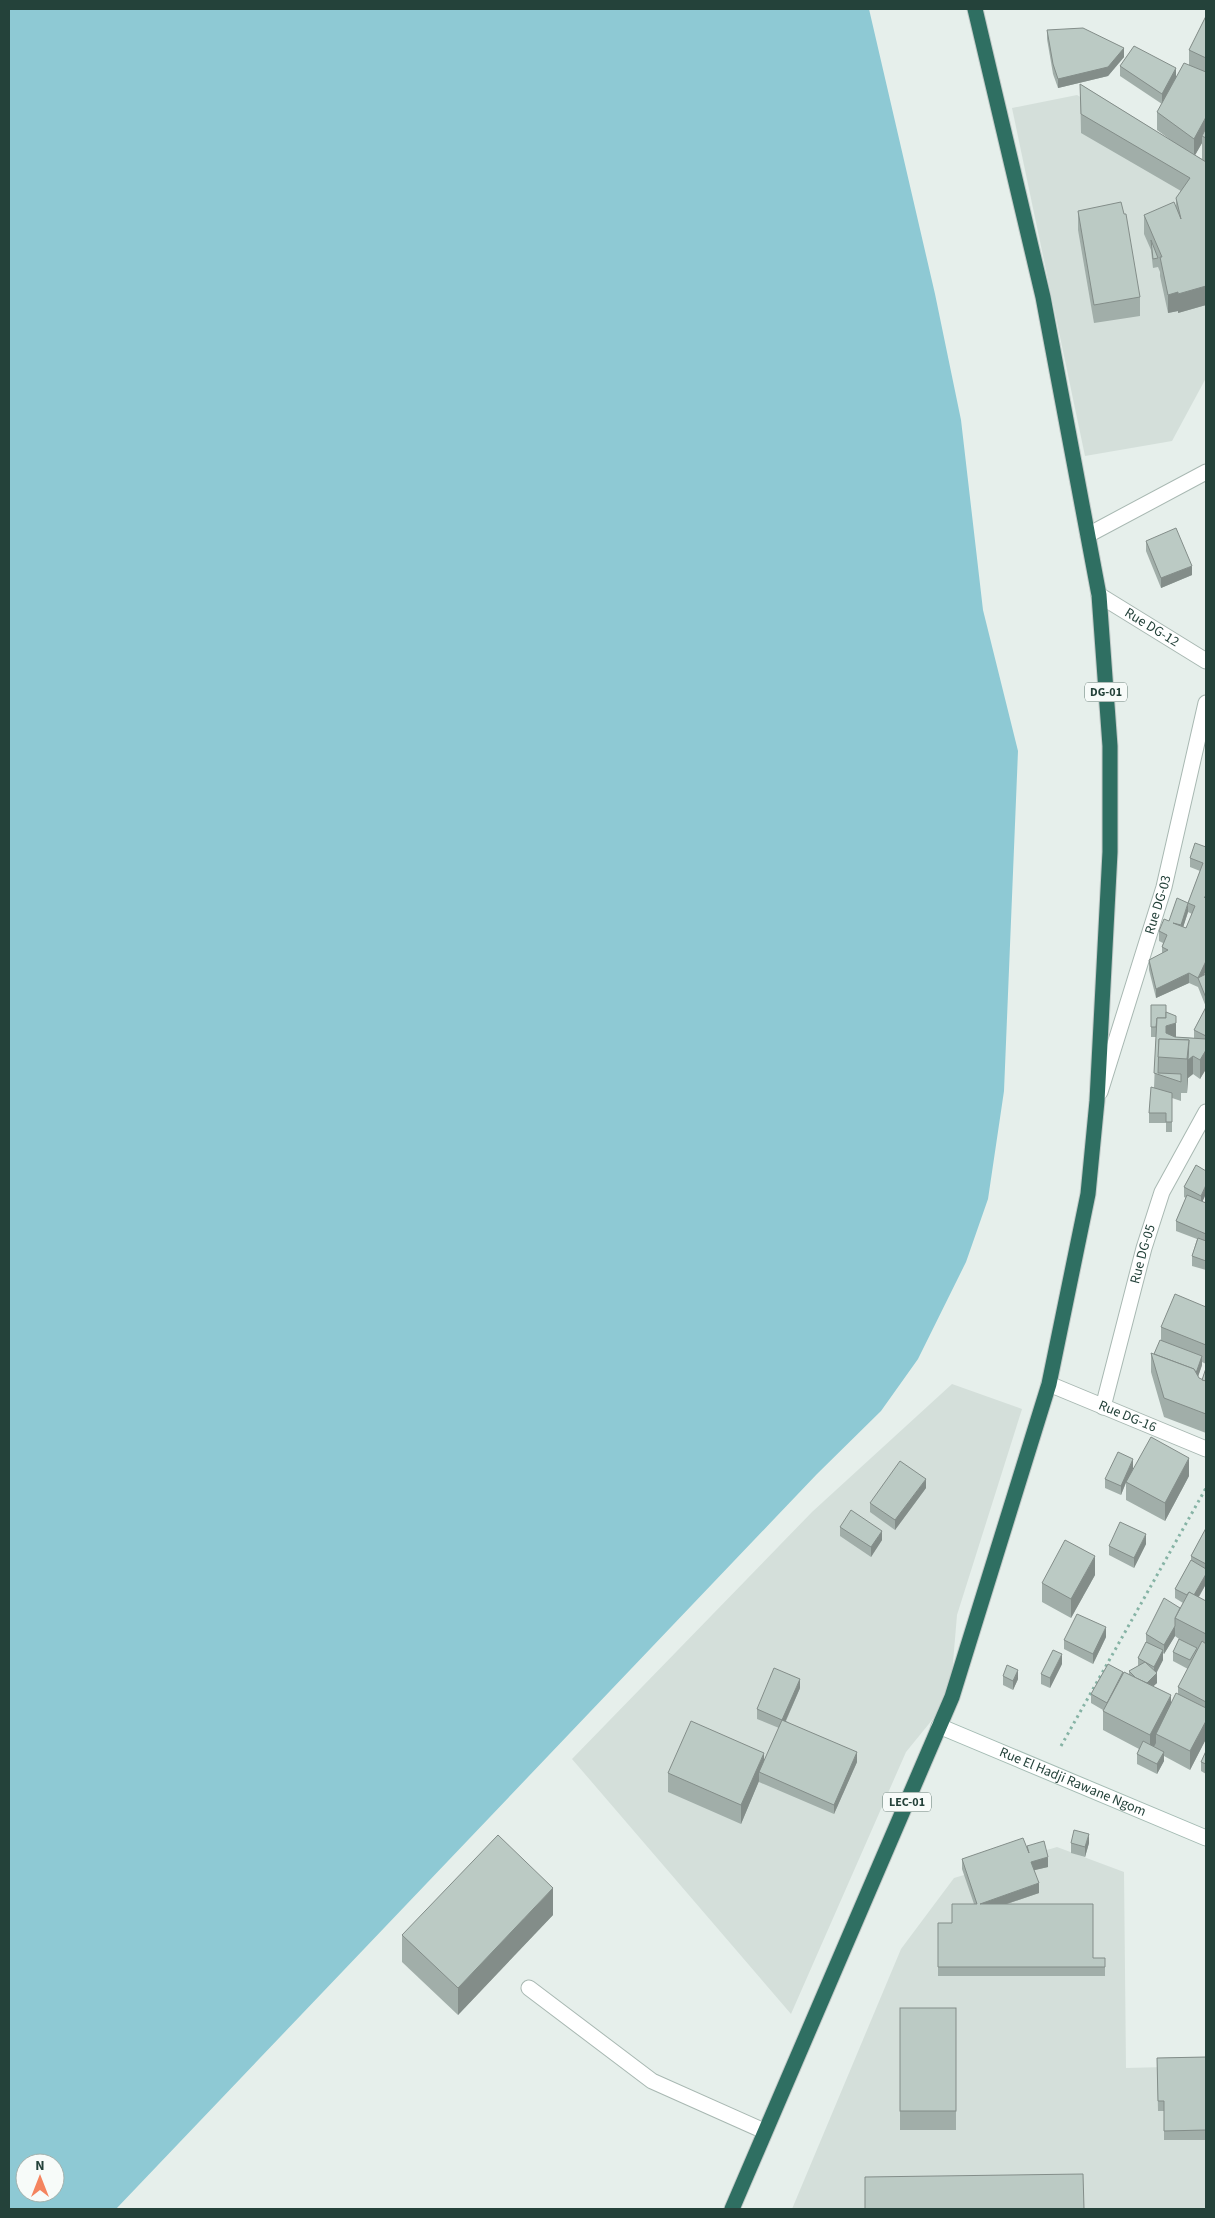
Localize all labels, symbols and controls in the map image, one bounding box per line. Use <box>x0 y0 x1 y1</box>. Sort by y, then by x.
street label: Rue DG-12 <box>1121 603 1183 652</box>
road number: DG-01 <box>1085 682 1127 702</box>
street label: Rue DG-03 <box>1140 873 1176 937</box>
street label: Rue DG-05 <box>1125 1222 1161 1286</box>
street label: Rue DG-16 <box>1096 1396 1160 1437</box>
street label: Rue El Hadji Rawane Ngom <box>996 1742 1149 1822</box>
road number: LEC-01 <box>883 1792 931 1811</box>
north arrow <box>15 2153 65 2203</box>
text: N <box>35 2156 45 2176</box>

